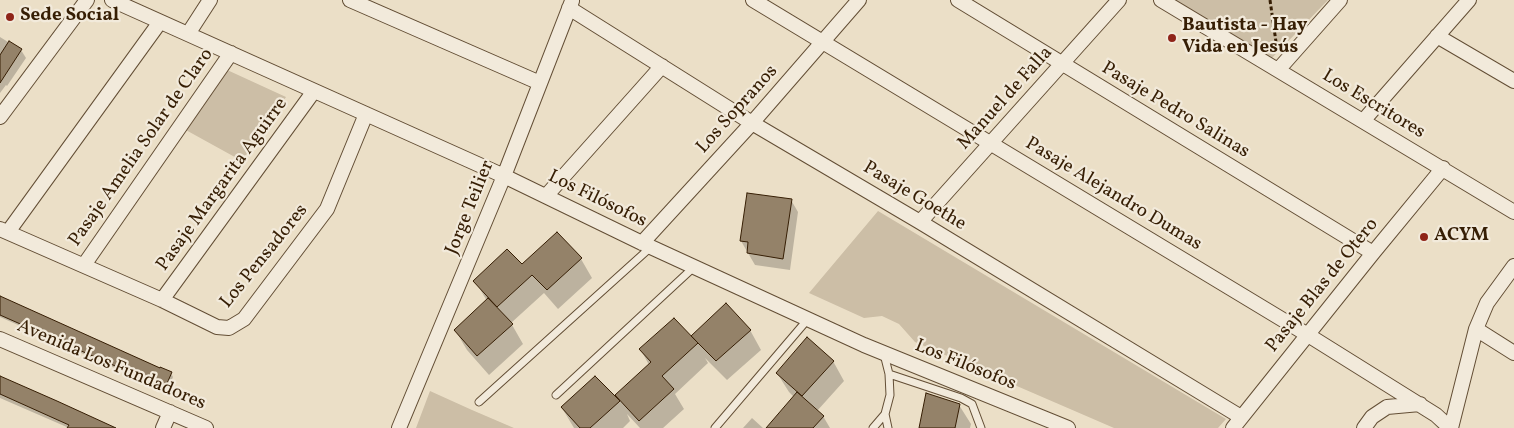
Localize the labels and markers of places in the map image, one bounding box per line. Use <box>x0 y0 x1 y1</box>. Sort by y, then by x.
place label: Sede Social <box>20 6 119 28</box>
marker: Sede Social <box>4 11 16 23</box>
place label: Bautista - Hay Vida en Jesús <box>1182 16 1307 60</box>
marker: Bautista - Hay Vida en Jesús <box>1166 32 1178 44</box>
place label: ACYM <box>1434 226 1489 248</box>
marker: ACYM <box>1418 231 1430 243</box>

